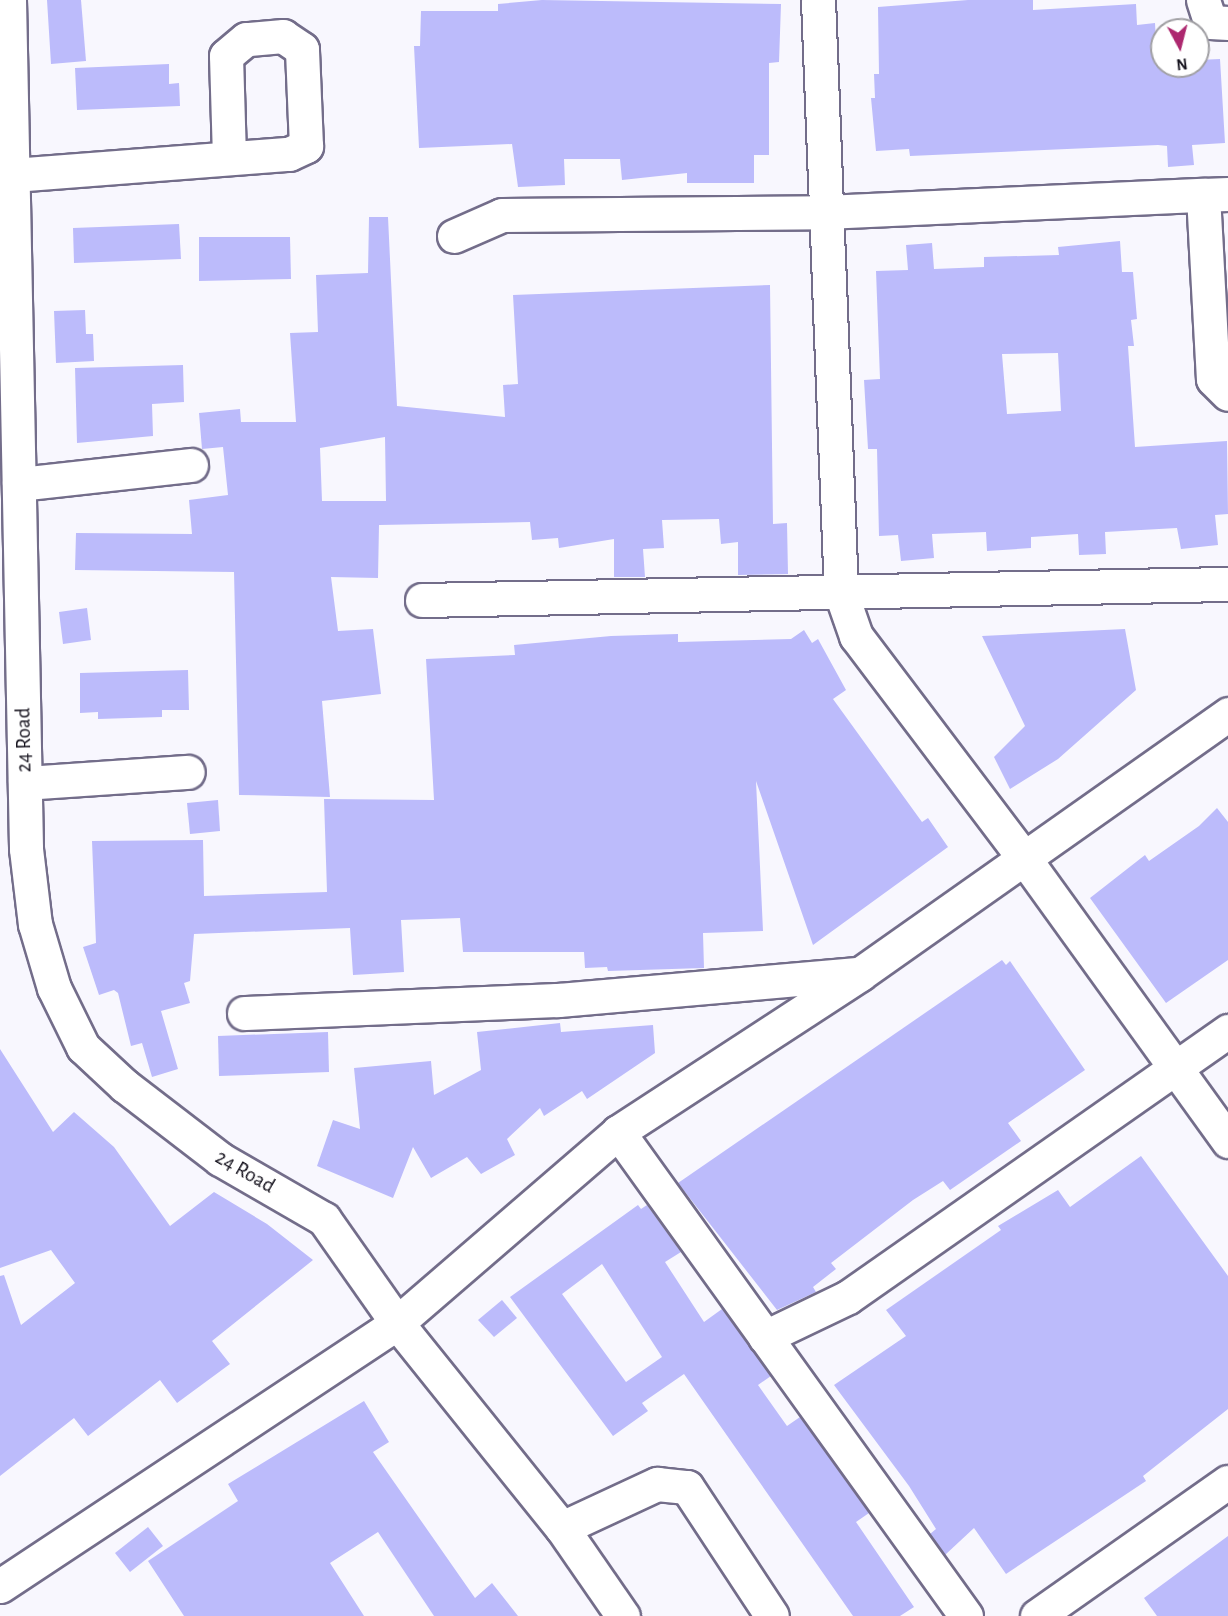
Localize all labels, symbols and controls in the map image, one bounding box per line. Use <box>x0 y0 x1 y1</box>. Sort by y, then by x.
north arrow <box>1150 18 1210 78</box>
text: N <box>1175 55 1188 72</box>
street label: 24 Road <box>11 707 37 773</box>
street label: 24 Road <box>211 1145 279 1199</box>

